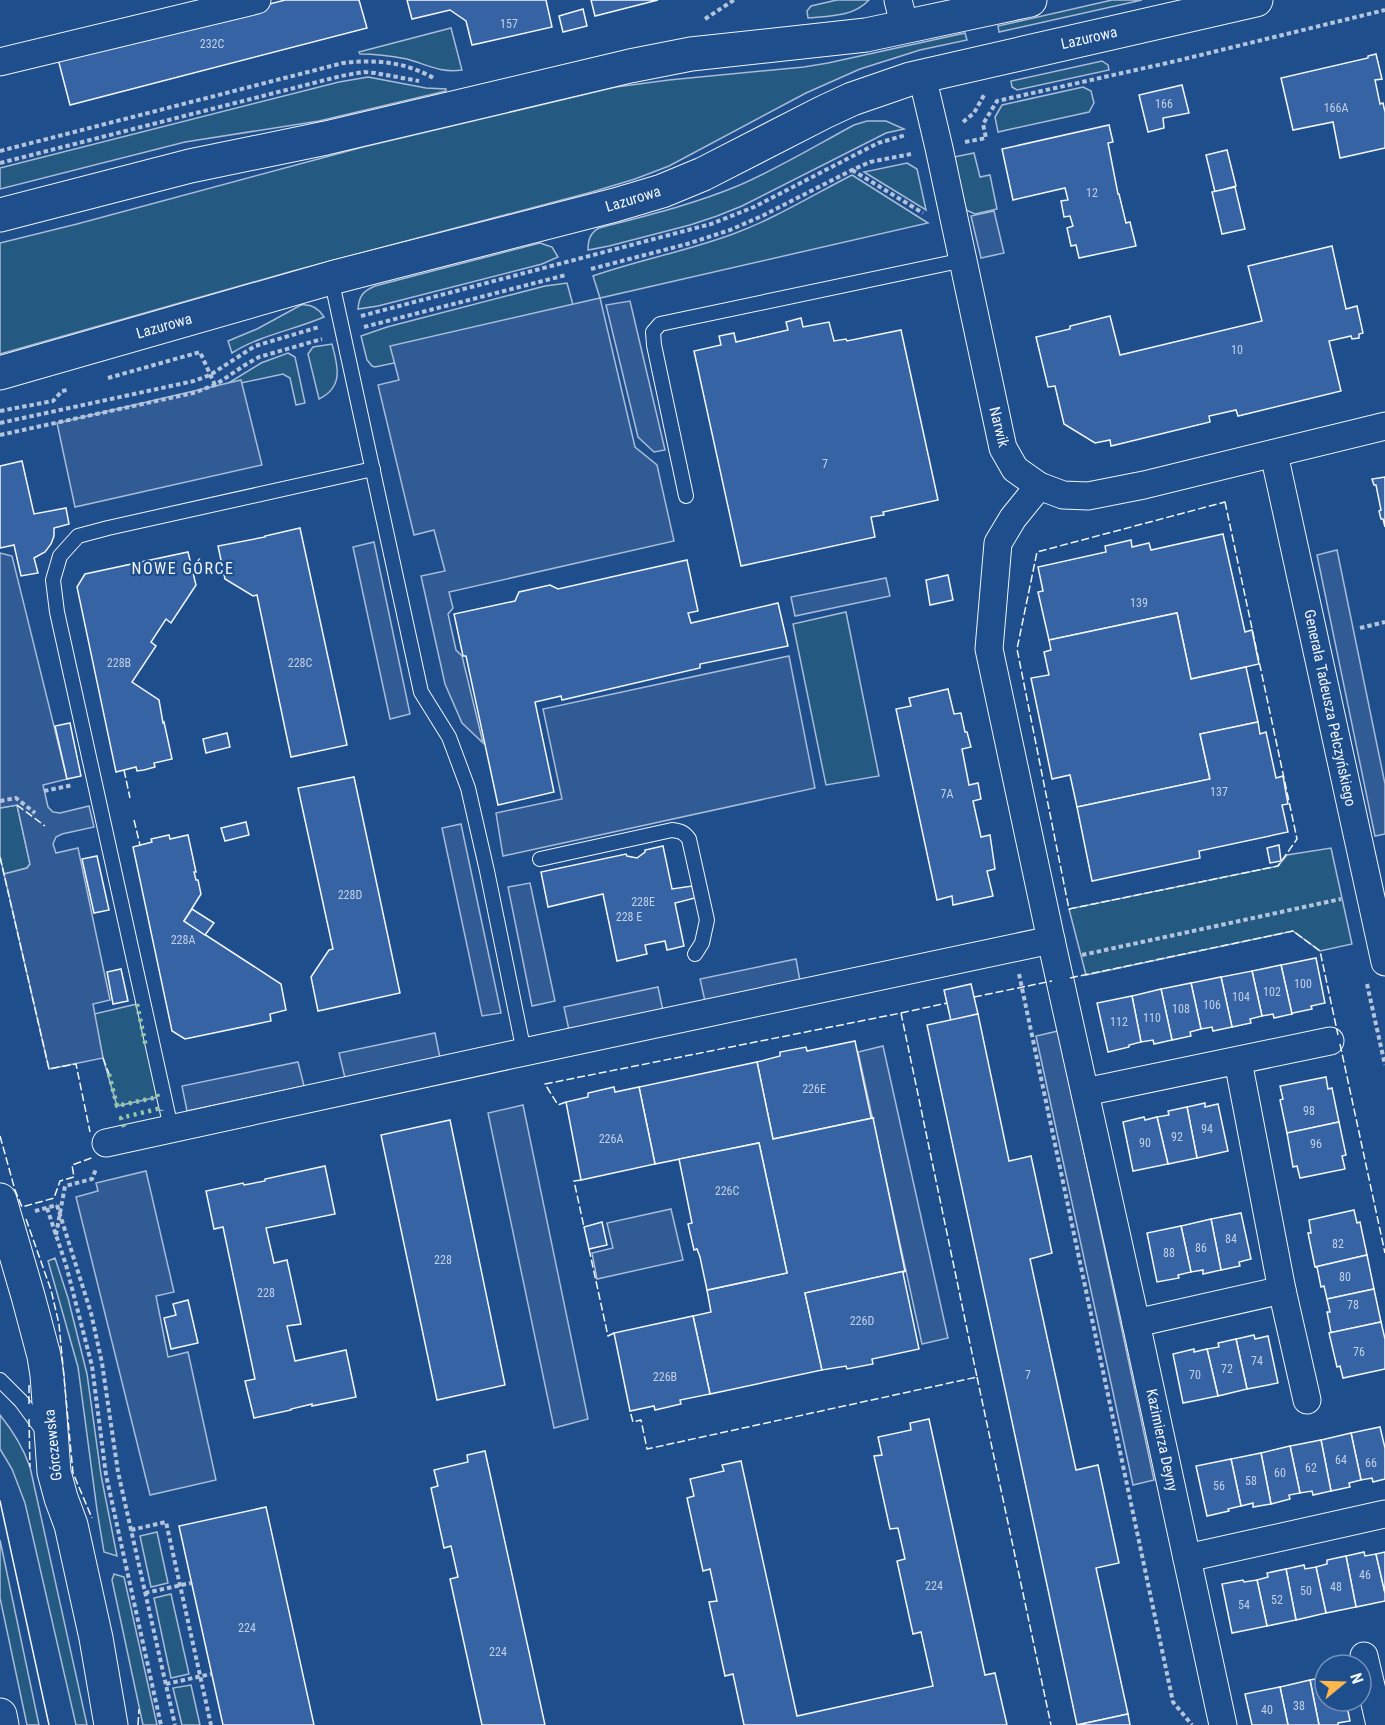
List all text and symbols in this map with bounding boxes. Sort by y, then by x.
house number: 157 [500,17,518,31]
street label: Lazurowa [1059,23,1119,53]
house number: 232C [200,37,224,51]
house number: 166 [1155,97,1173,111]
house number: 166A [1324,101,1348,115]
street label: Lazurowa [603,182,663,216]
house number: 12 [1086,186,1098,200]
street label: Lazurowa [134,309,194,343]
house number: 10 [1231,343,1243,357]
street label: Narwik [985,405,1013,449]
house number: 7 [822,457,828,471]
district label: NOWE GÓRCE [132,558,234,578]
house number: 139 [1130,596,1148,610]
street label: Generała Tadeusza Pełczyńskiego [1300,608,1360,808]
house number: 228B [107,656,131,670]
house number: 228C [288,656,312,670]
house number: 137 [1210,785,1228,799]
house number: 7A [941,787,954,801]
house number: 228D [338,888,362,902]
house number: 228E [631,895,655,909]
house number: 228 E [616,910,642,924]
house number: 228A [171,933,195,947]
house number: 100 [1294,977,1312,991]
house number: 102 [1263,985,1281,999]
house number: 104 [1232,990,1250,1004]
house number: 106 [1203,998,1221,1012]
house number: 108 [1172,1002,1190,1016]
house number: 110 [1143,1011,1161,1025]
house number: 112 [1110,1015,1128,1029]
house number: 226E [802,1082,826,1096]
house number: 98 [1303,1104,1315,1118]
house number: 94 [1201,1122,1213,1136]
house number: 92 [1171,1130,1183,1144]
house number: 226A [599,1132,623,1146]
house number: 90 [1139,1136,1151,1150]
house number: 96 [1310,1137,1322,1151]
house number: 226C [715,1184,739,1198]
house number: 84 [1225,1232,1237,1246]
house number: 82 [1332,1237,1344,1251]
house number: 86 [1195,1241,1207,1255]
house number: 88 [1163,1246,1175,1260]
house number: 228 [434,1253,452,1267]
house number: 80 [1339,1270,1351,1284]
house number: 228 [257,1286,275,1300]
house number: 78 [1347,1298,1359,1312]
house number: 226D [850,1314,874,1328]
house number: 76 [1353,1345,1365,1359]
house number: 74 [1251,1354,1263,1368]
house number: 72 [1221,1362,1233,1376]
house number: 7 [1025,1368,1031,1382]
house number: 70 [1189,1368,1201,1382]
house number: 226B [653,1370,677,1384]
street label: Kazimierza Deyny [1142,1387,1182,1493]
street label: Górczewska [40,1408,66,1482]
house number: 64 [1335,1453,1347,1467]
house number: 66 [1365,1456,1377,1470]
house number: 62 [1305,1461,1317,1475]
house number: 60 [1274,1466,1286,1480]
house number: 58 [1245,1474,1257,1488]
house number: 56 [1213,1479,1225,1493]
house number: 46 [1359,1568,1371,1582]
house number: 224 [925,1579,943,1593]
house number: 48 [1330,1580,1342,1594]
house number: 50 [1300,1584,1312,1598]
house number: 52 [1271,1593,1283,1607]
house number: 54 [1238,1598,1250,1612]
house number: 224 [238,1621,256,1635]
house number: 224 [489,1645,507,1659]
north arrow [1313,1653,1373,1713]
text: N [1346,1671,1367,1686]
house number: 38 [1293,1699,1305,1713]
house number: 40 [1261,1703,1273,1717]

